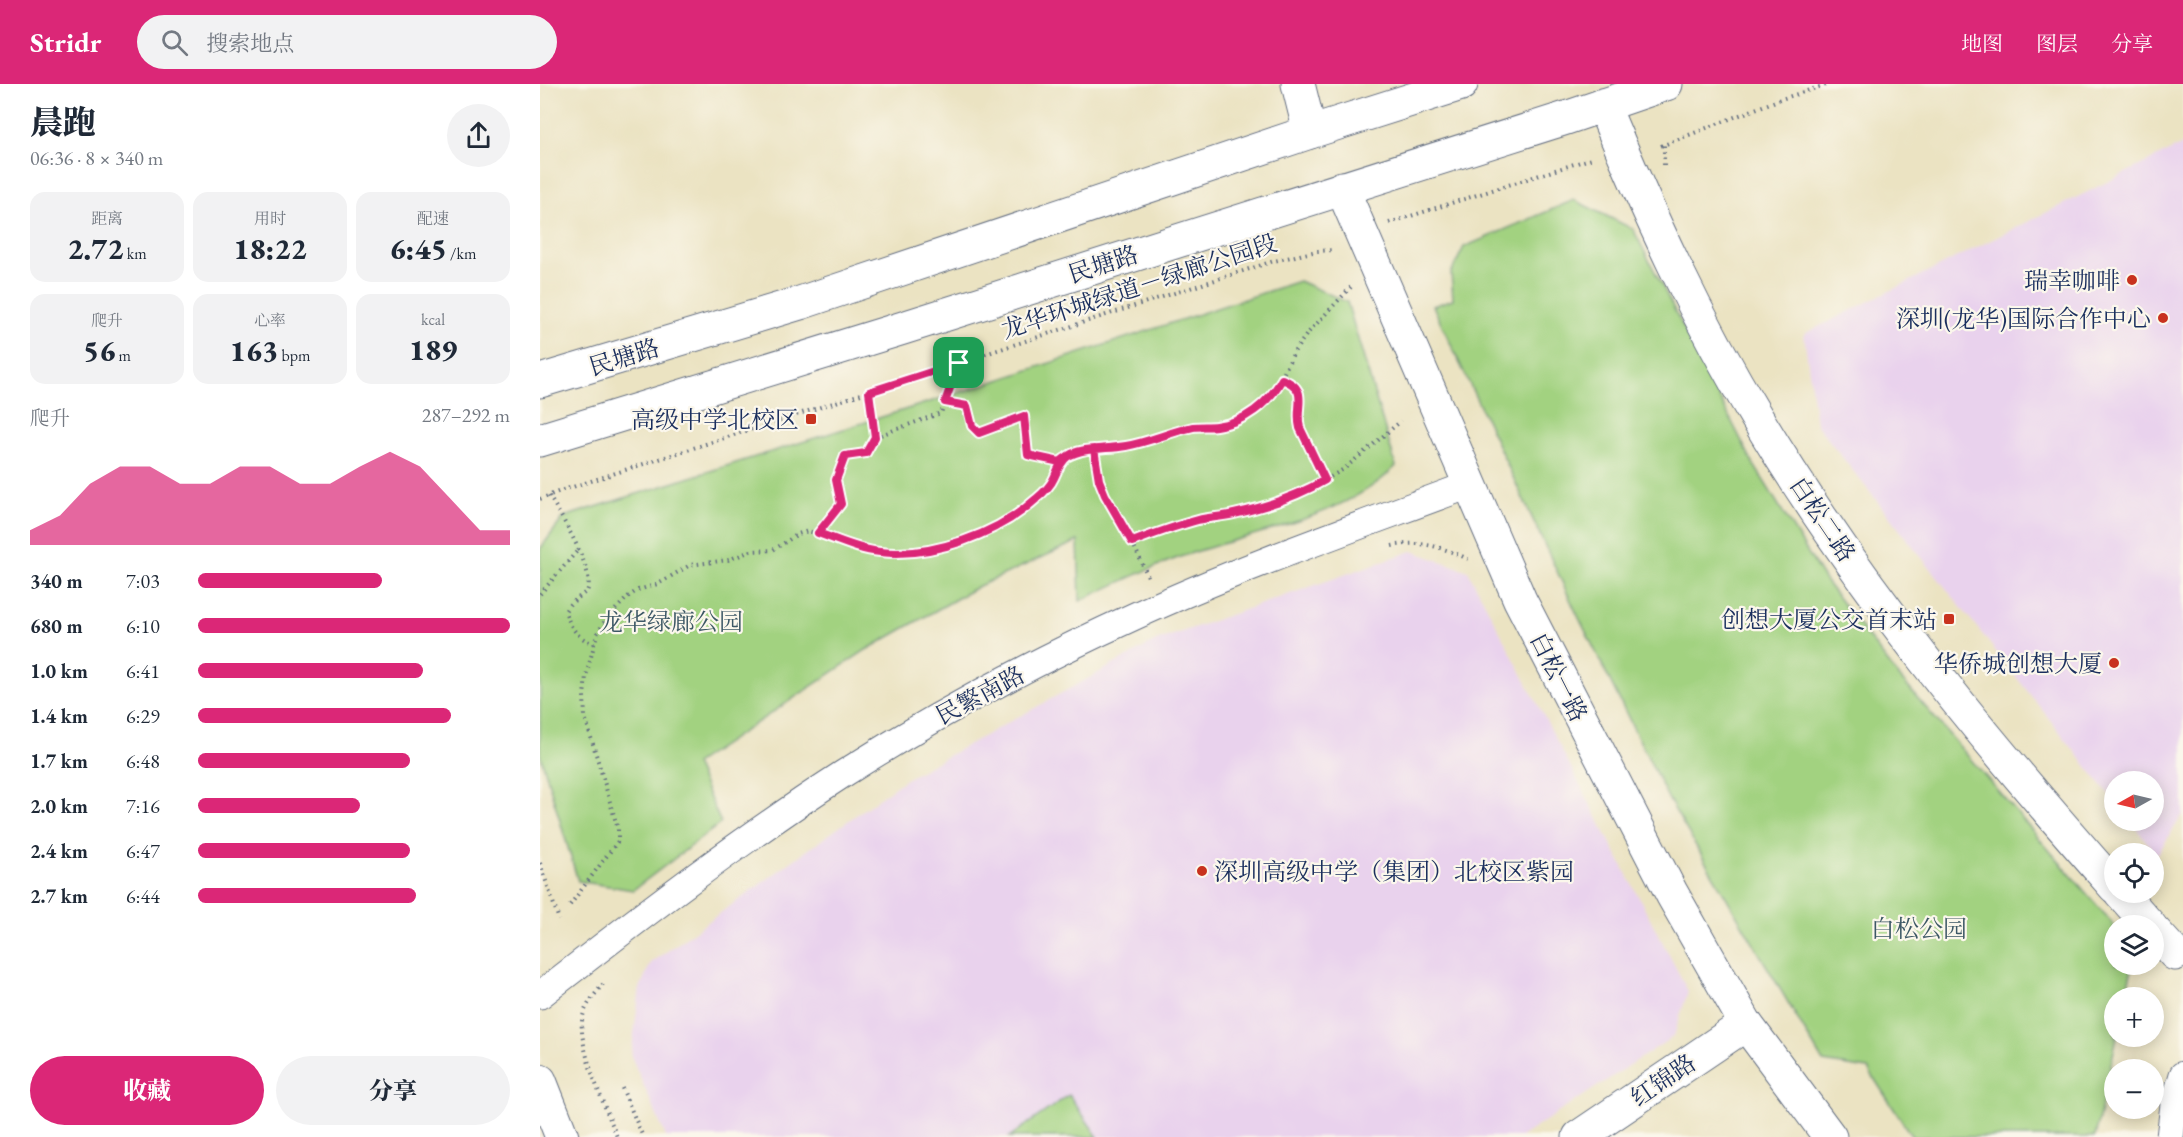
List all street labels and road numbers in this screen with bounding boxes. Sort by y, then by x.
street label: 龙华环城绿道－绿廊公园段 [997,227,1281,345]
street label: 民塘路 [1064,238,1142,290]
street label: 民塘路 [585,332,663,382]
street label: 白松二路 [1783,471,1863,567]
street label: 白松一路 [1523,627,1595,727]
street label: 民繁南路 [930,659,1030,731]
street label: 红锦路 [1624,1047,1702,1113]

